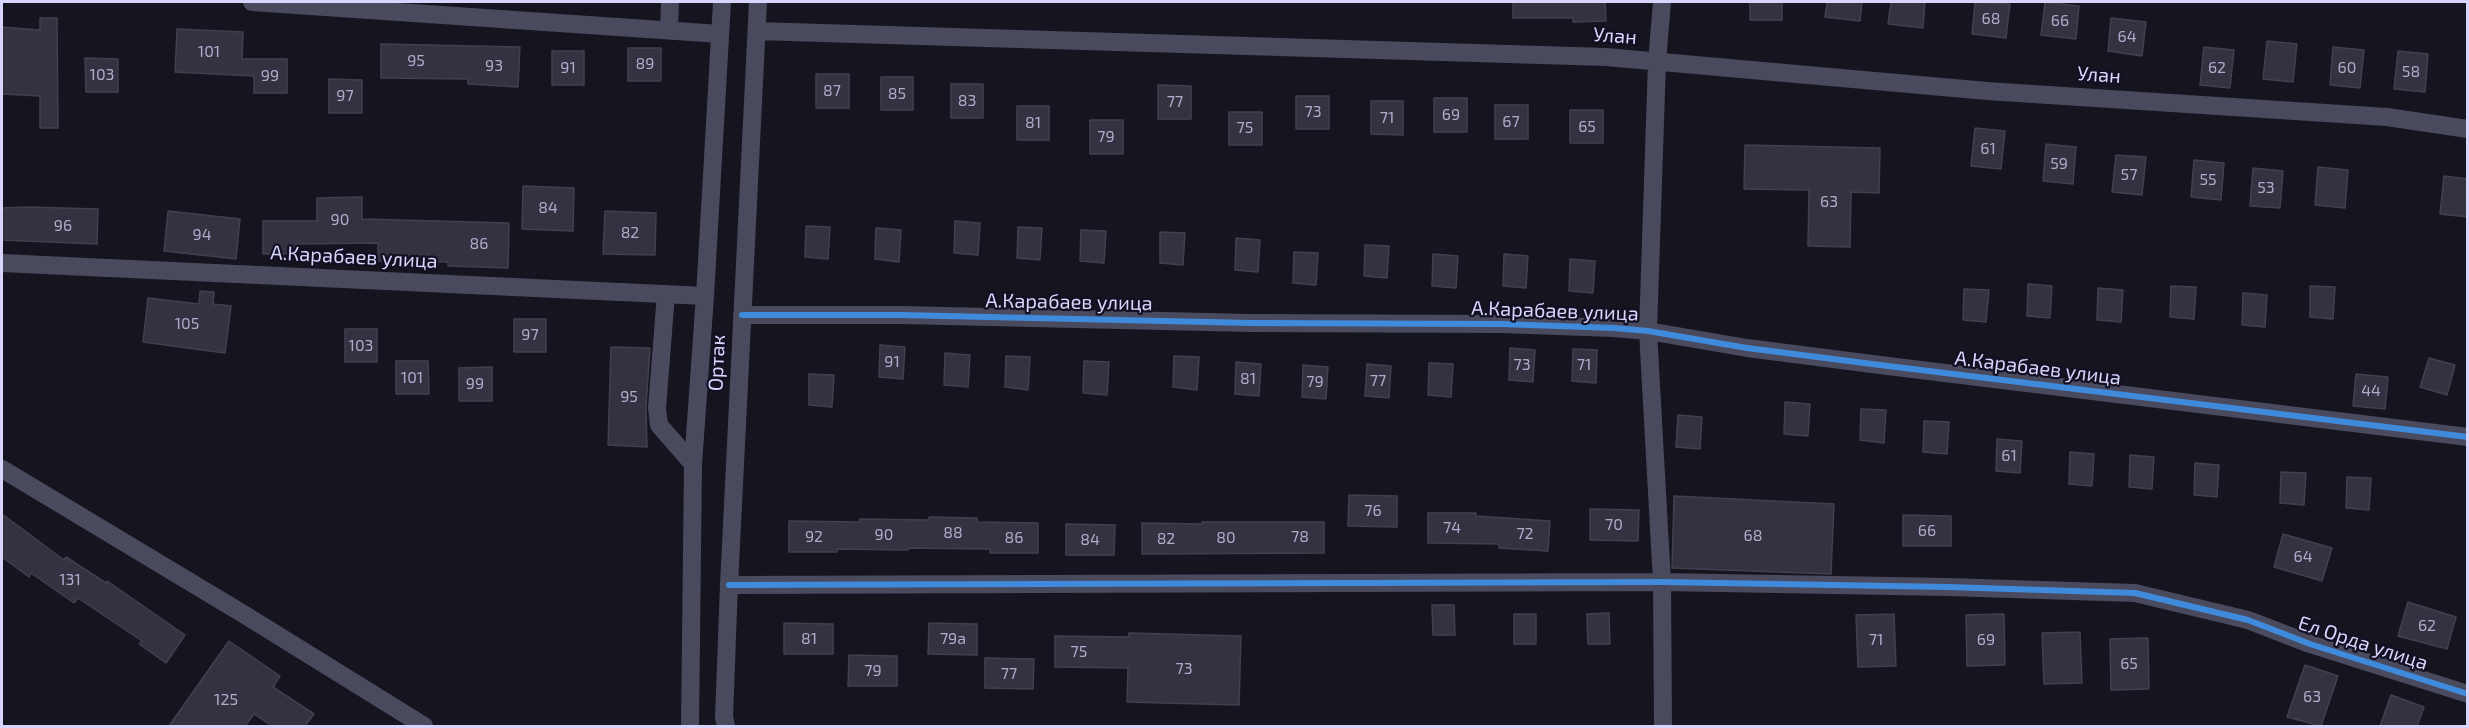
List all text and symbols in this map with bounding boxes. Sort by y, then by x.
house number: 68 [1982,9,2000,29]
house number: 66 [2051,11,2069,31]
street label: Улан [1592,23,1638,49]
house number: 64 [2118,27,2136,47]
house number: 101 [198,42,220,62]
house number: 95 [407,51,425,71]
house number: 89 [636,54,654,74]
house number: 93 [485,56,503,76]
house number: 91 [560,58,576,78]
house number: 62 [2208,58,2226,78]
house number: 60 [2338,58,2356,78]
street label: Улан [2076,62,2122,88]
house number: 58 [2402,62,2420,82]
house number: 103 [90,65,114,85]
house number: 99 [261,66,279,86]
house number: 87 [823,81,841,101]
house number: 85 [888,84,906,104]
house number: 97 [336,86,354,106]
house number: 83 [958,91,976,111]
house number: 77 [1167,92,1183,112]
house number: 73 [1304,102,1322,122]
house number: 69 [1442,105,1460,125]
house number: 71 [1380,108,1394,128]
house number: 67 [1502,112,1520,132]
house number: 81 [1025,113,1041,133]
house number: 65 [1578,117,1596,137]
house number: 75 [1237,118,1253,138]
house number: 79 [1097,127,1115,147]
house number: 61 [1980,139,1996,159]
house number: 59 [2050,154,2068,174]
house number: 57 [2121,165,2137,185]
house number: 55 [2199,170,2217,190]
house number: 53 [2257,178,2275,198]
house number: 63 [1820,192,1838,212]
house number: 84 [538,198,558,218]
house number: 90 [331,210,349,230]
house number: 96 [54,216,72,236]
house number: 82 [621,223,639,243]
house number: 94 [193,225,211,245]
house number: 86 [470,234,488,254]
street label: А.Карабаев улица [270,241,438,273]
street label: А.Карабаев улица [985,289,1153,315]
street label: А.Карабаев улица [1471,296,1639,326]
house number: 105 [175,314,199,334]
house number: 97 [521,325,539,345]
street label: Ортак [704,334,730,392]
house number: 103 [349,336,373,356]
street label: А.Карабаев улица [1953,346,2123,390]
house number: 91 [884,352,900,372]
house number: 73 [1513,355,1531,375]
house number: 71 [1577,355,1591,375]
house number: 101 [401,368,423,388]
house number: 81 [1240,369,1256,389]
house number: 77 [1370,371,1386,391]
house number: 79 [1306,372,1324,392]
house number: 99 [466,374,484,394]
house number: 44 [2361,381,2381,401]
house number: 95 [620,387,638,407]
house number: 61 [2001,446,2017,466]
house number: 76 [1364,501,1382,521]
house number: 70 [1605,515,1623,535]
house number: 74 [1443,518,1461,538]
house number: 66 [1918,521,1936,541]
house number: 88 [943,523,963,543]
house number: 72 [1516,524,1534,544]
house number: 90 [875,525,893,545]
house number: 68 [1744,526,1762,546]
house number: 92 [805,527,823,547]
house number: 78 [1291,527,1309,547]
house number: 86 [1005,528,1023,548]
house number: 80 [1216,528,1236,548]
house number: 82 [1157,529,1175,549]
house number: 84 [1080,530,1100,550]
house number: 64 [2294,547,2312,567]
house number: 131 [59,570,81,590]
street label: Ел Орда улица [2295,611,2431,675]
house number: 62 [2418,616,2436,636]
house number: 81 [801,629,817,649]
house number: 79а [940,629,966,649]
house number: 71 [1869,630,1883,650]
house number: 69 [1977,630,1995,650]
house number: 75 [1071,642,1087,662]
house number: 65 [2120,654,2138,674]
house number: 73 [1175,659,1193,679]
house number: 79 [864,661,882,681]
house number: 77 [1001,664,1017,684]
house number: 63 [2303,687,2321,707]
house number: 125 [214,690,238,710]

